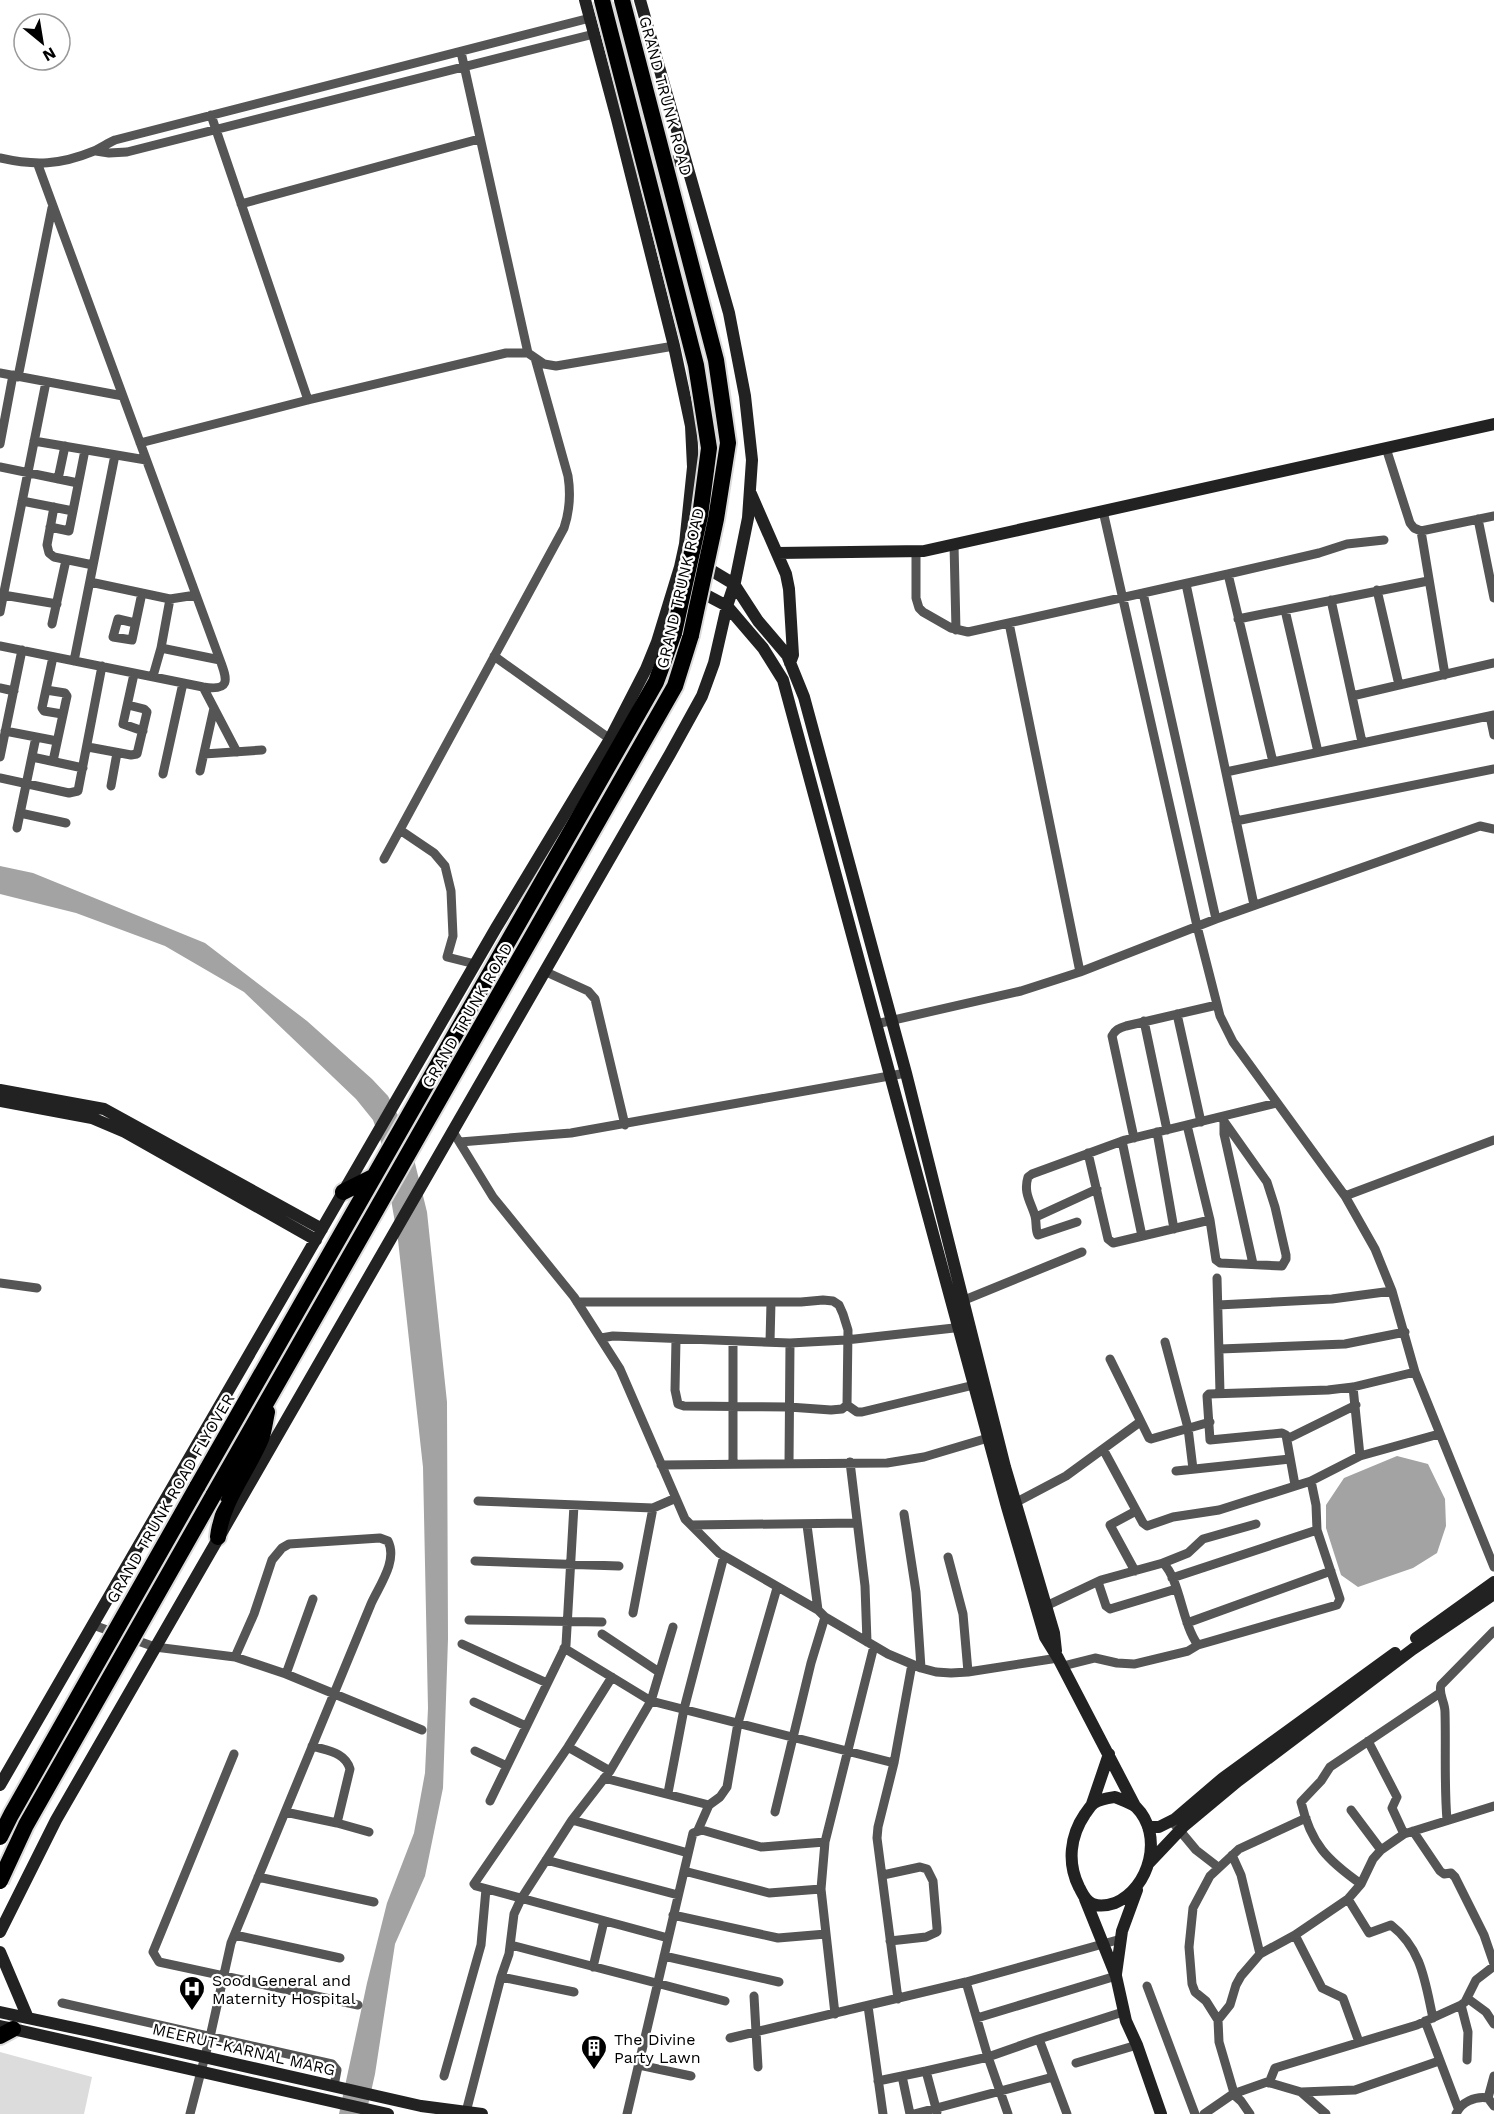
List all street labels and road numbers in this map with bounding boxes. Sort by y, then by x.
street label: GRAND TRUNK ROAD [635,14,696,178]
street label: GRAND TRUNK ROAD [653,506,708,670]
street label: GRAND TRUNK ROAD [418,939,517,1091]
street label: GRAND TRUNK ROAD FLYOVER [102,1390,238,1607]
street label: MEERUT-KARNAL MARG [150,2019,337,2080]

